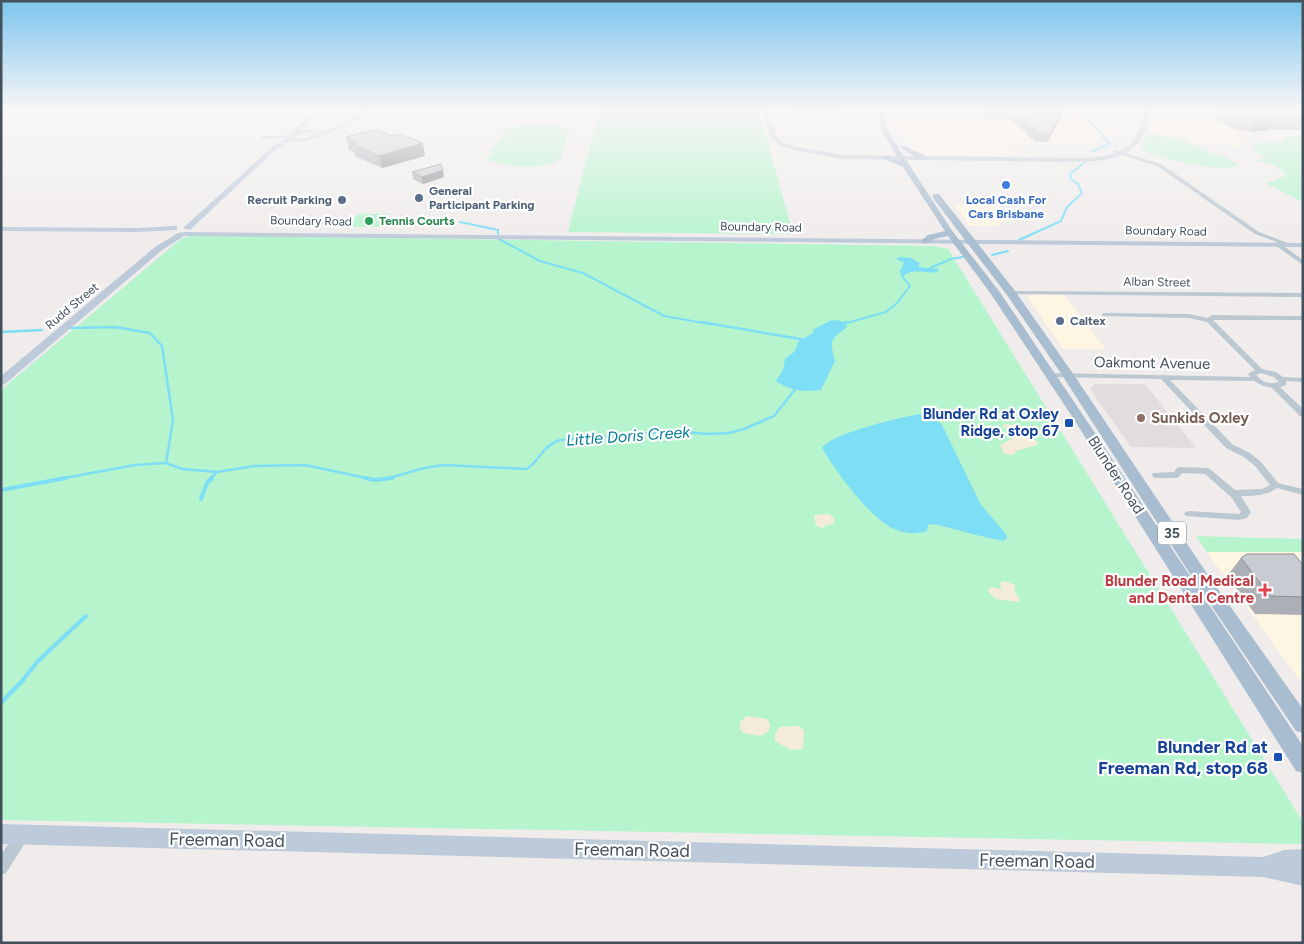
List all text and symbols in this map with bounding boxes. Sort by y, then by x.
marker: Local Cash For Cars Brisbane [1000,179,1012,191]
place label: General Participant Parking [429,184,535,212]
marker: General Participant Parking [413,192,425,204]
place label: Recruit Parking [247,193,332,207]
place label: Local Cash For Cars Brisbane [966,193,1047,221]
marker: Recruit Parking [336,194,348,206]
street label: Boundary Road [270,213,352,229]
place label: Tennis Courts [379,214,455,228]
marker: Tennis Courts [363,215,375,227]
street label: Boundary Road [720,219,802,235]
street label: Boundary Road [1125,223,1207,239]
street label: Alban Street [1123,274,1191,290]
street label: Rudd Street [43,280,102,332]
place label: Caltex [1070,314,1106,328]
marker: Caltex [1054,315,1066,327]
street label: Oakmont Avenue [1094,353,1210,373]
place label: Blunder Rd at Oxley Ridge, stop 67 [923,405,1059,440]
place label: Sunkids Oxley [1151,409,1249,427]
marker: Sunkids Oxley [1135,412,1147,424]
marker: Blunder Rd at Oxley Ridge, stop 67 [1063,417,1075,429]
water label: Little Doris Creek [566,422,692,450]
street label: Blunder Road [1084,433,1148,517]
road number: 35 [1158,522,1186,544]
place label: Blunder Road Medical and Dental Centre [1105,572,1255,607]
marker: Blunder Road Medical and Dental Centre [1258,583,1272,597]
place label: Blunder Rd at Freeman Rd, stop 68 [1098,736,1268,779]
marker: Blunder Rd at Freeman Rd, stop 68 [1272,751,1284,763]
street label: Freeman Road [169,828,285,852]
street label: Freeman Road [574,838,690,862]
street label: Freeman Road [979,849,1095,873]

